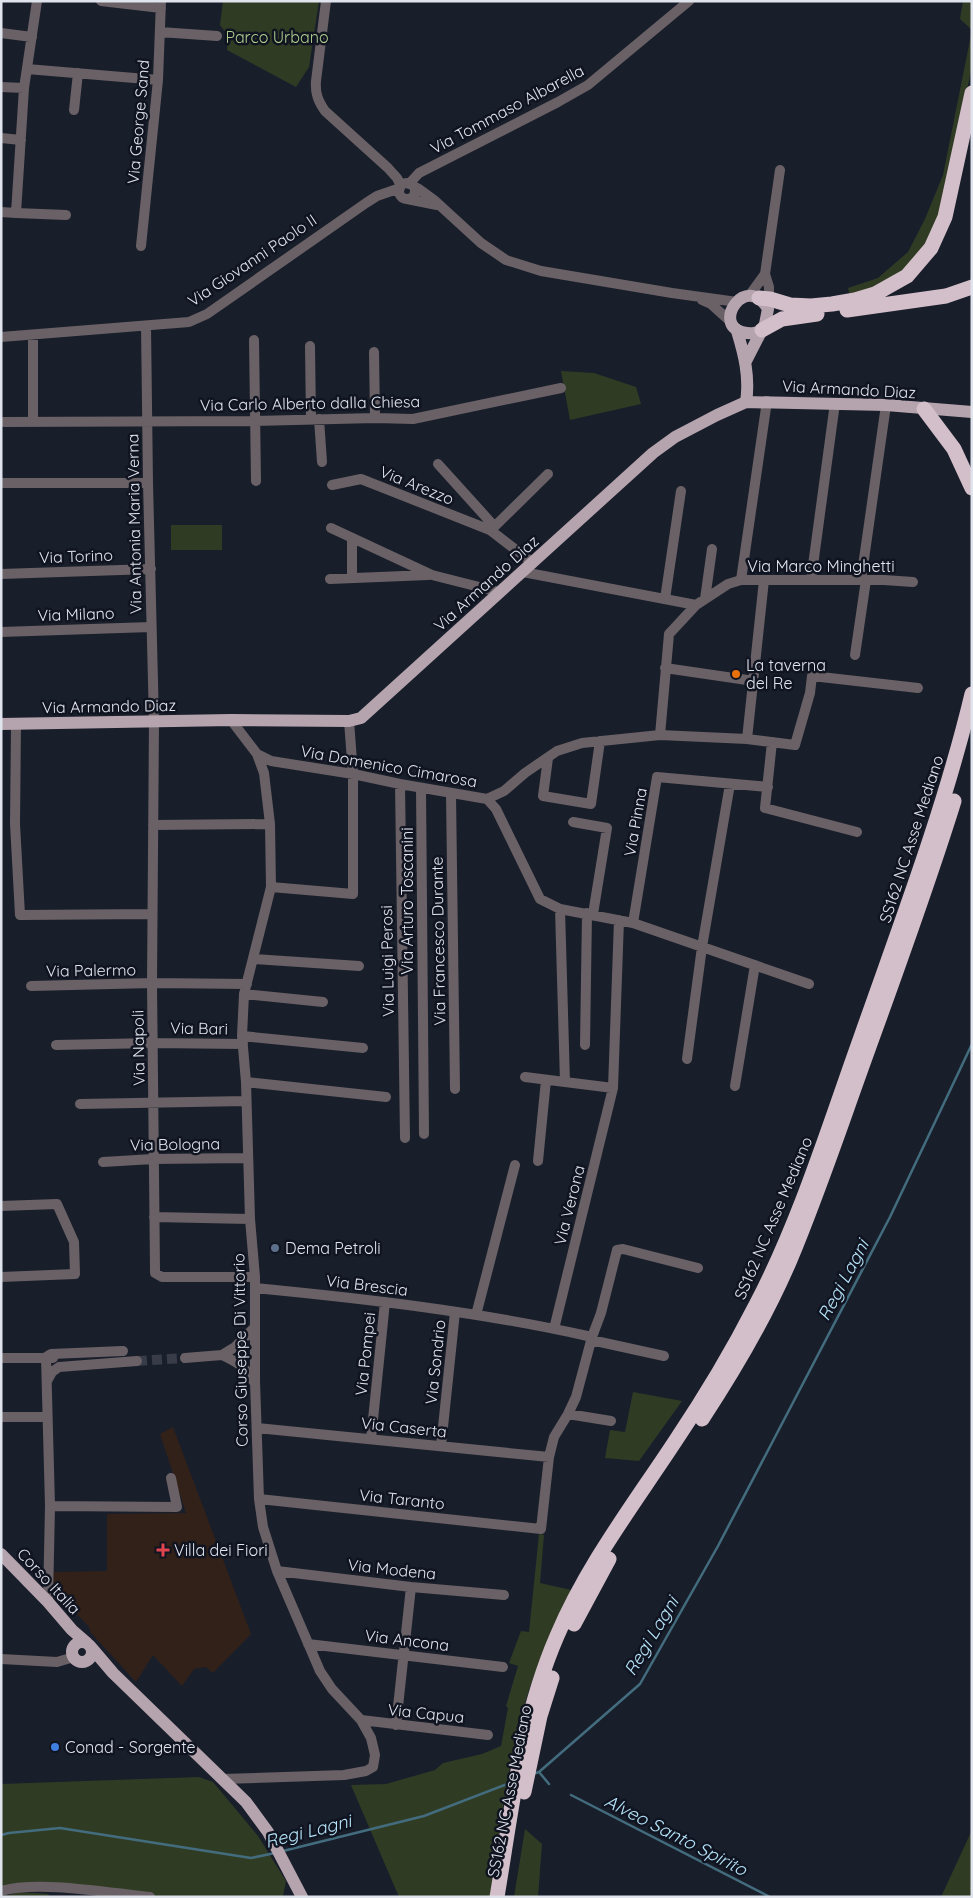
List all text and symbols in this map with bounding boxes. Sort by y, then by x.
park label: Parco Urbano [225,27,329,47]
street label: Via George Sand [123,59,153,185]
street label: Via Tommaso Albarella [427,60,587,158]
street label: Via Giovanni Paolo II [184,209,320,311]
street label: Via Armando Diaz [781,376,917,402]
street label: Via Carlo Alberto dalla Chiesa [200,391,420,415]
street label: Via Antonia Maria Verna [122,434,146,614]
street label: Via Arezzo [377,461,457,509]
street label: Via Armando Diaz [429,531,543,635]
street label: Via Torino [39,545,113,567]
street label: Via Marco Minghetti [747,556,895,576]
street label: Via Milano [37,603,115,625]
place label: La taverna del Re [746,655,826,693]
marker: La taverna del Re [730,668,742,680]
street label: Via Armando Diaz [42,695,176,717]
street label: Via Domenico Cimarosa [299,741,479,791]
street label: SS162 NC Asse Mediano [874,753,948,925]
street label: Via Pinna [619,786,651,858]
street label: Via Arturo Toscanini [397,827,417,975]
street label: Via Francesco Durante [427,856,449,1026]
street label: Via Luigi Perosi [376,905,398,1017]
street label: Via Palermo [46,959,136,981]
street label: Via Napoli [127,1010,149,1086]
street label: Via Bari [170,1017,228,1039]
street label: Via Bologna [130,1133,220,1155]
street label: SS162 NC Asse Mediano [730,1134,816,1302]
street label: Via Verona [549,1163,589,1247]
water label: Regi Lagni [812,1234,875,1324]
place label: Dema Petroli [285,1238,381,1258]
marker: Dema Petroli [269,1242,281,1254]
street label: Corso Giuseppe Di Vittorio [228,1253,252,1447]
street label: Via Brescia [325,1270,409,1300]
street label: Via Pompei [351,1311,379,1397]
street label: Via Sondrio [421,1319,449,1405]
street label: Via Caserta [360,1413,448,1441]
street label: Via Taranto [358,1485,446,1513]
place label: Villa dei Fiori [174,1540,268,1560]
marker: Villa dei Fiori [156,1543,170,1557]
street label: Corso Italia [13,1544,85,1618]
street label: Via Modena [347,1554,437,1584]
water label: Regi Lagni [618,1591,685,1680]
street label: Via Ancona [364,1625,450,1655]
street label: Via Capua [387,1699,465,1727]
street label: SS162 NC Asse Mediano [482,1703,536,1879]
place label: Conad - Sorgente [65,1737,196,1757]
marker: Conad - Sorgente [49,1741,61,1753]
water label: Alveo Santo Spirito [601,1789,752,1881]
water label: Regi Lagni [263,1809,356,1853]

